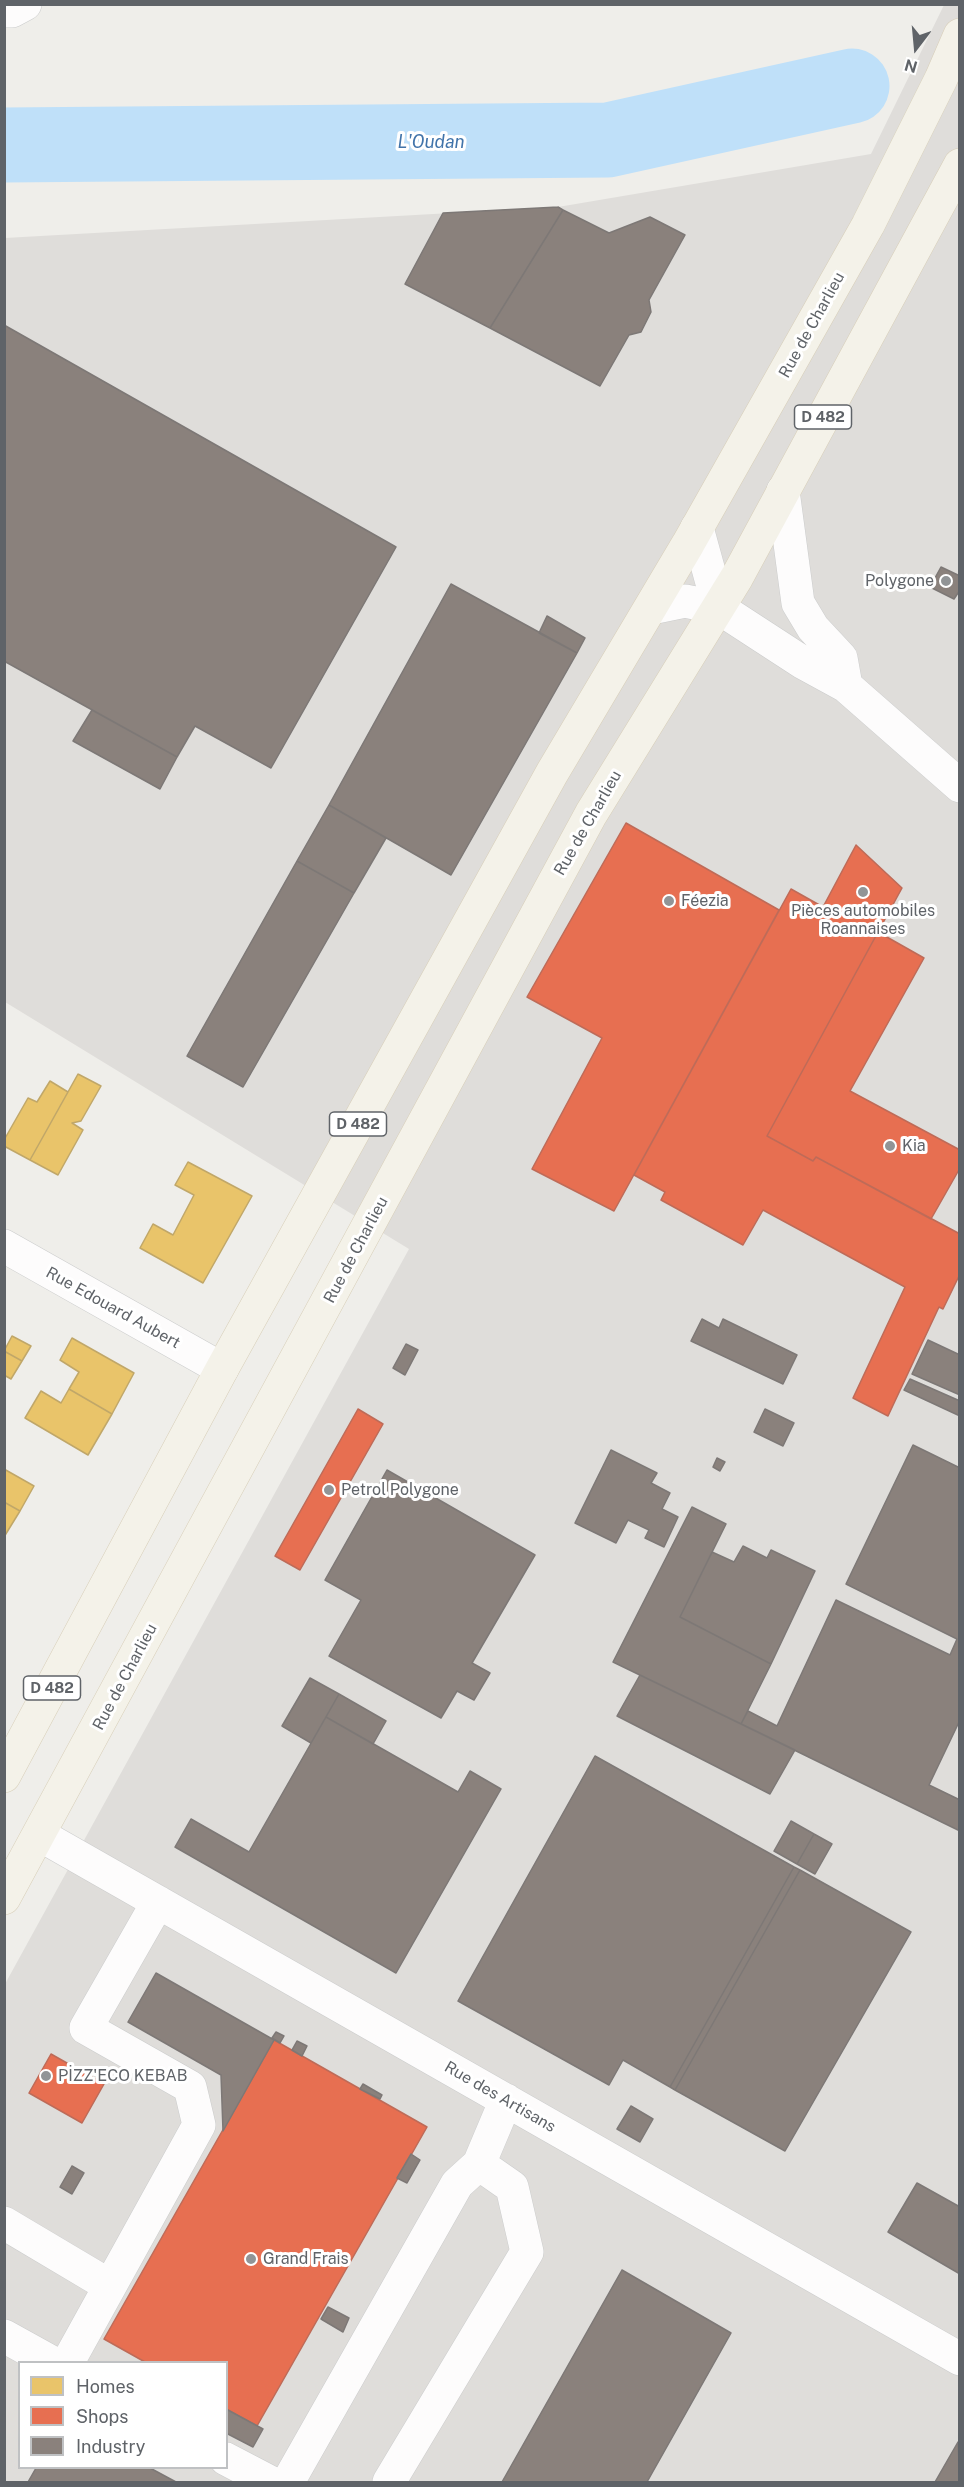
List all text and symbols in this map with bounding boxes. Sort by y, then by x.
north arrow [886,18,946,78]
text: N [902,55,920,77]
water label: L'Oudan [397,131,465,153]
street label: Rue de Charlieu [775,269,849,381]
road number: D 482 [794,405,852,429]
place label: Polygone [865,571,934,591]
marker: Polygone [939,574,953,588]
street label: Rue de Charlieu [550,767,626,879]
marker: Pièces automobiles Roannaises [856,885,870,899]
place label: Féezia [681,891,729,911]
marker: Féezia [662,894,676,908]
place label: Pièces automobiles Roannaises [791,901,935,939]
road number: D 482 [330,1112,386,1136]
place label: Kia [902,1136,926,1156]
marker: Kia [883,1139,897,1153]
street label: Rue de Charlieu [320,1193,392,1307]
street label: Rue Edouard Aubert [43,1263,183,1353]
place label: Petrol Polygone [341,1480,459,1500]
marker: Petrol Polygone [322,1483,336,1497]
street label: Rue de Charlieu [89,1620,161,1734]
road number: D 482 [23,1676,80,1700]
street label: Rue des Artisans [441,2057,559,2137]
place label: PİZZ'ECO KEBAB [58,2066,188,2086]
marker: PİZZ'ECO KEBAB [39,2069,53,2083]
place label: Grand Frais [263,2249,349,2269]
marker: Grand Frais [244,2252,258,2266]
legend [18,2361,228,2469]
text: Homes [76,2376,135,2397]
text: Shops [76,2406,128,2427]
text: Industry [76,2436,145,2457]

